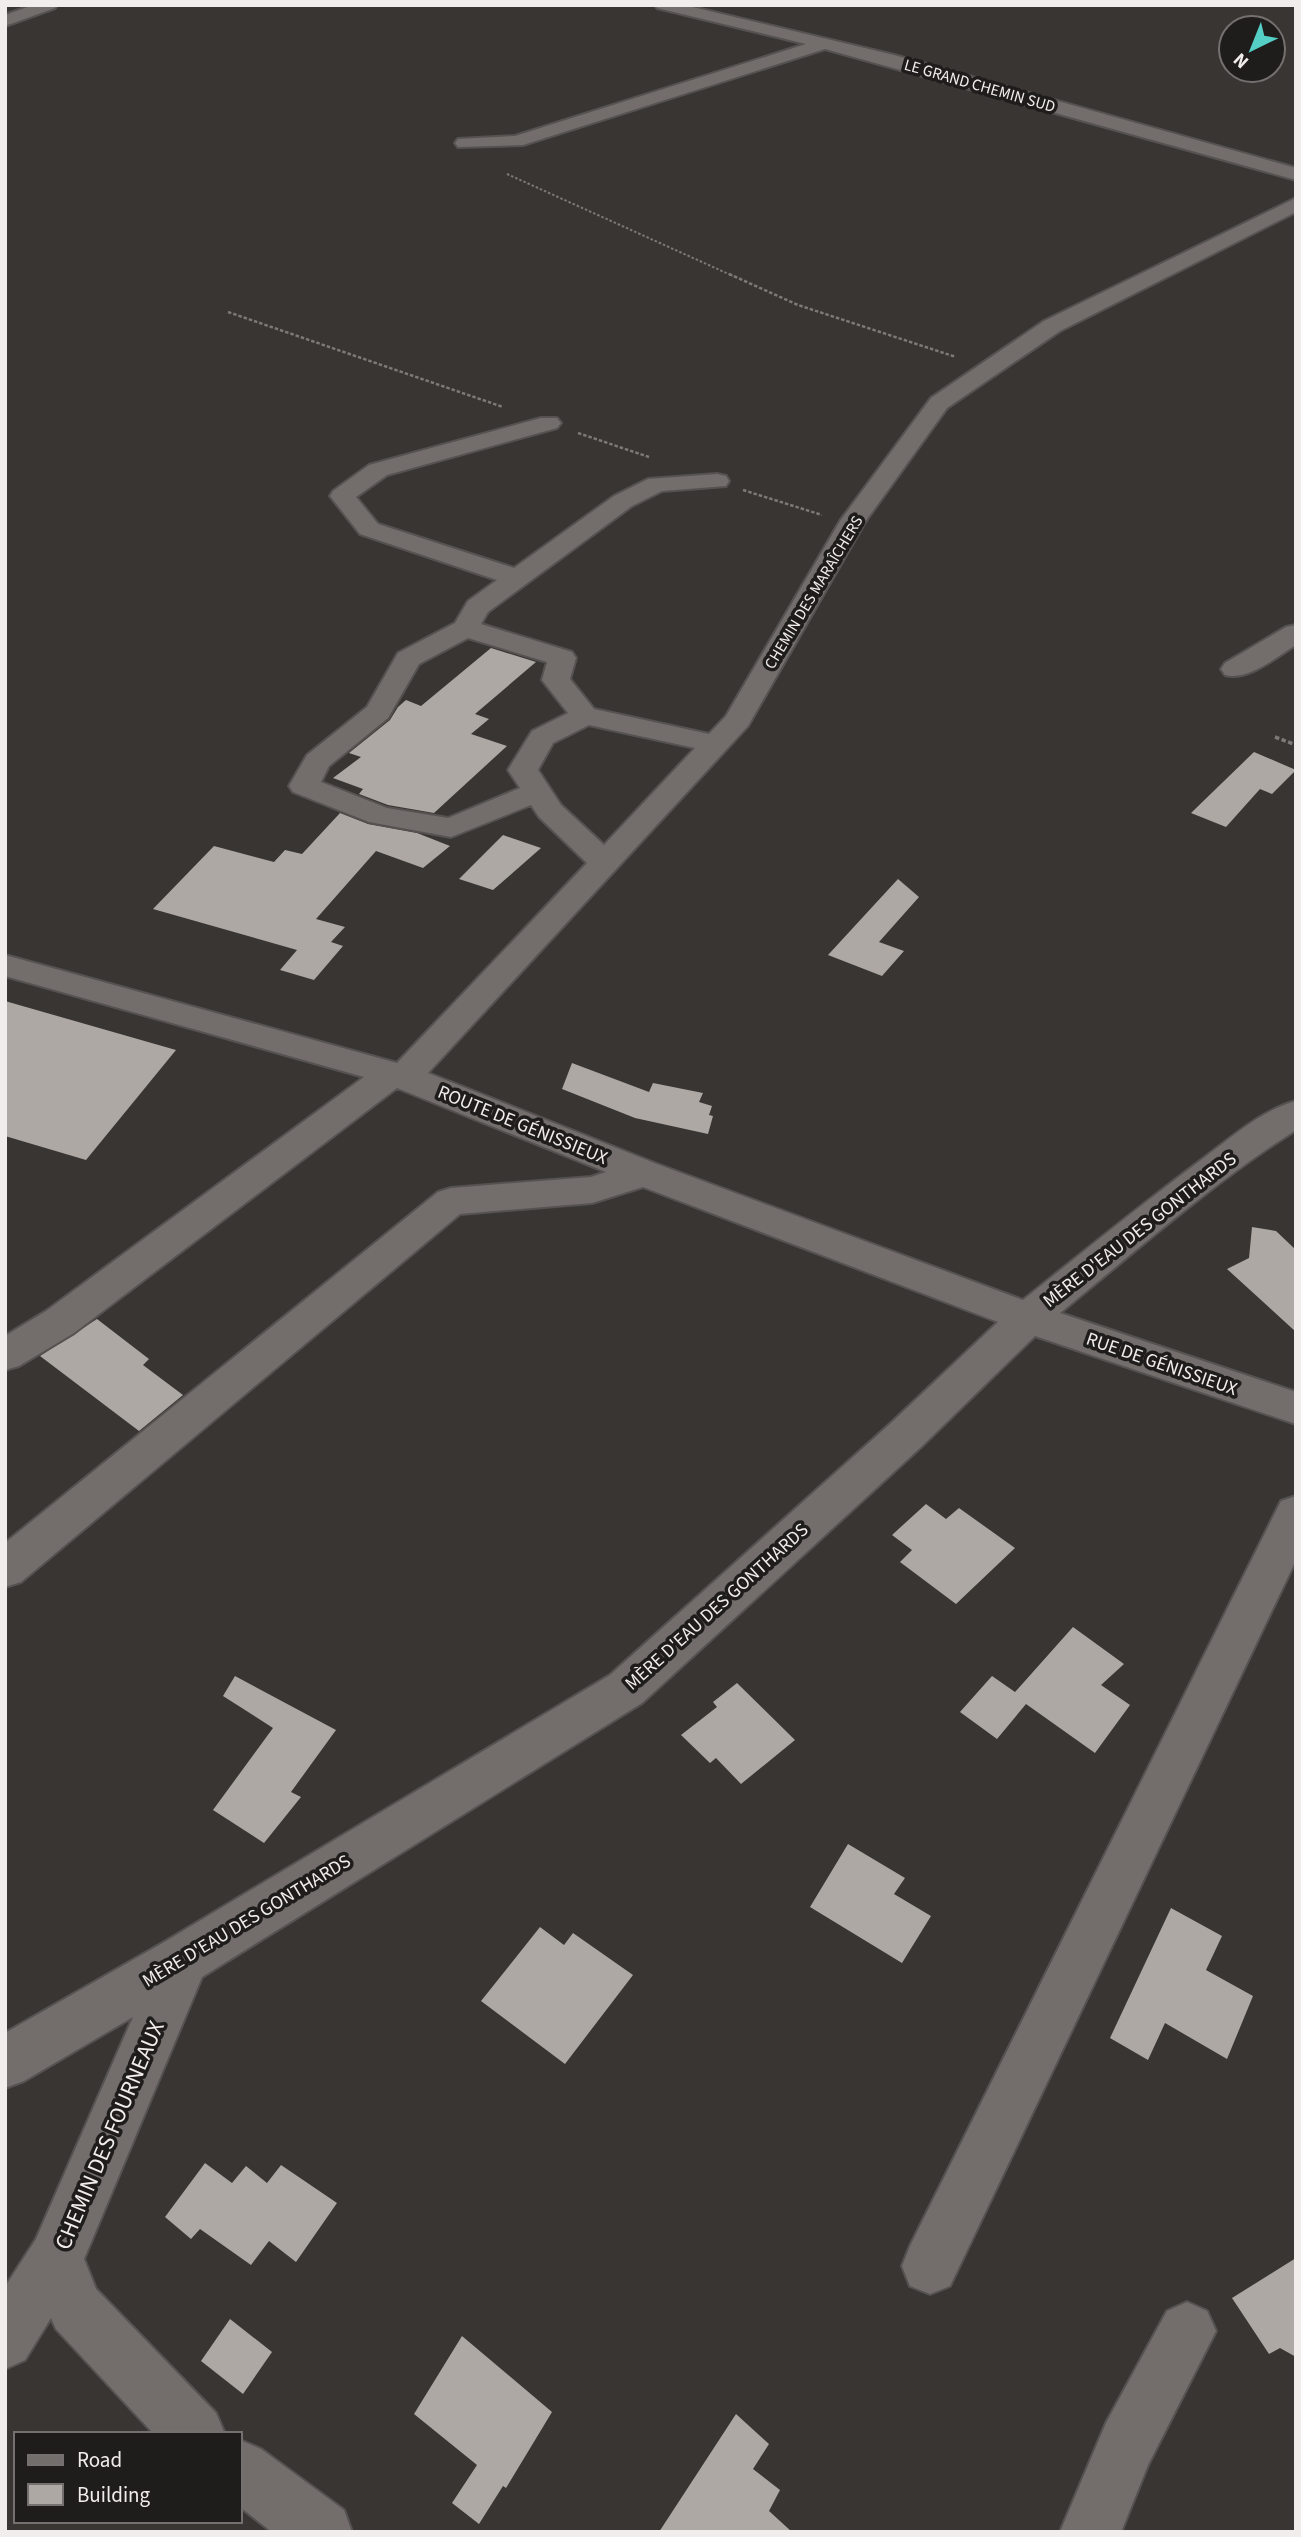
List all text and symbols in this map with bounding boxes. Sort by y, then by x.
north arrow [1217,14,1287,84]
text: N [1228,46,1255,75]
street label: LE GRAND CHEMIN SUD [901,54,1058,118]
street label: CHEMIN DES MARAÎCHERS [759,512,868,673]
street label: ROUTE DE GÉNISSIEUX [433,1079,612,1172]
street label: MÈRE D'EAU DES GONTHARDS [1038,1146,1242,1314]
street label: RUE DE GÉNISSIEUX [1082,1326,1241,1403]
street label: MÈRE D'EAU DES GONTHARDS [619,1517,815,1697]
street label: MÈRE D'EAU DES GONTHARDS [137,1848,356,1994]
street label: CHEMIN DES FOURNEAUX [46,2016,173,2255]
legend [14,2432,242,2523]
text: Road [77,2445,122,2475]
text: Building [77,2480,151,2510]

